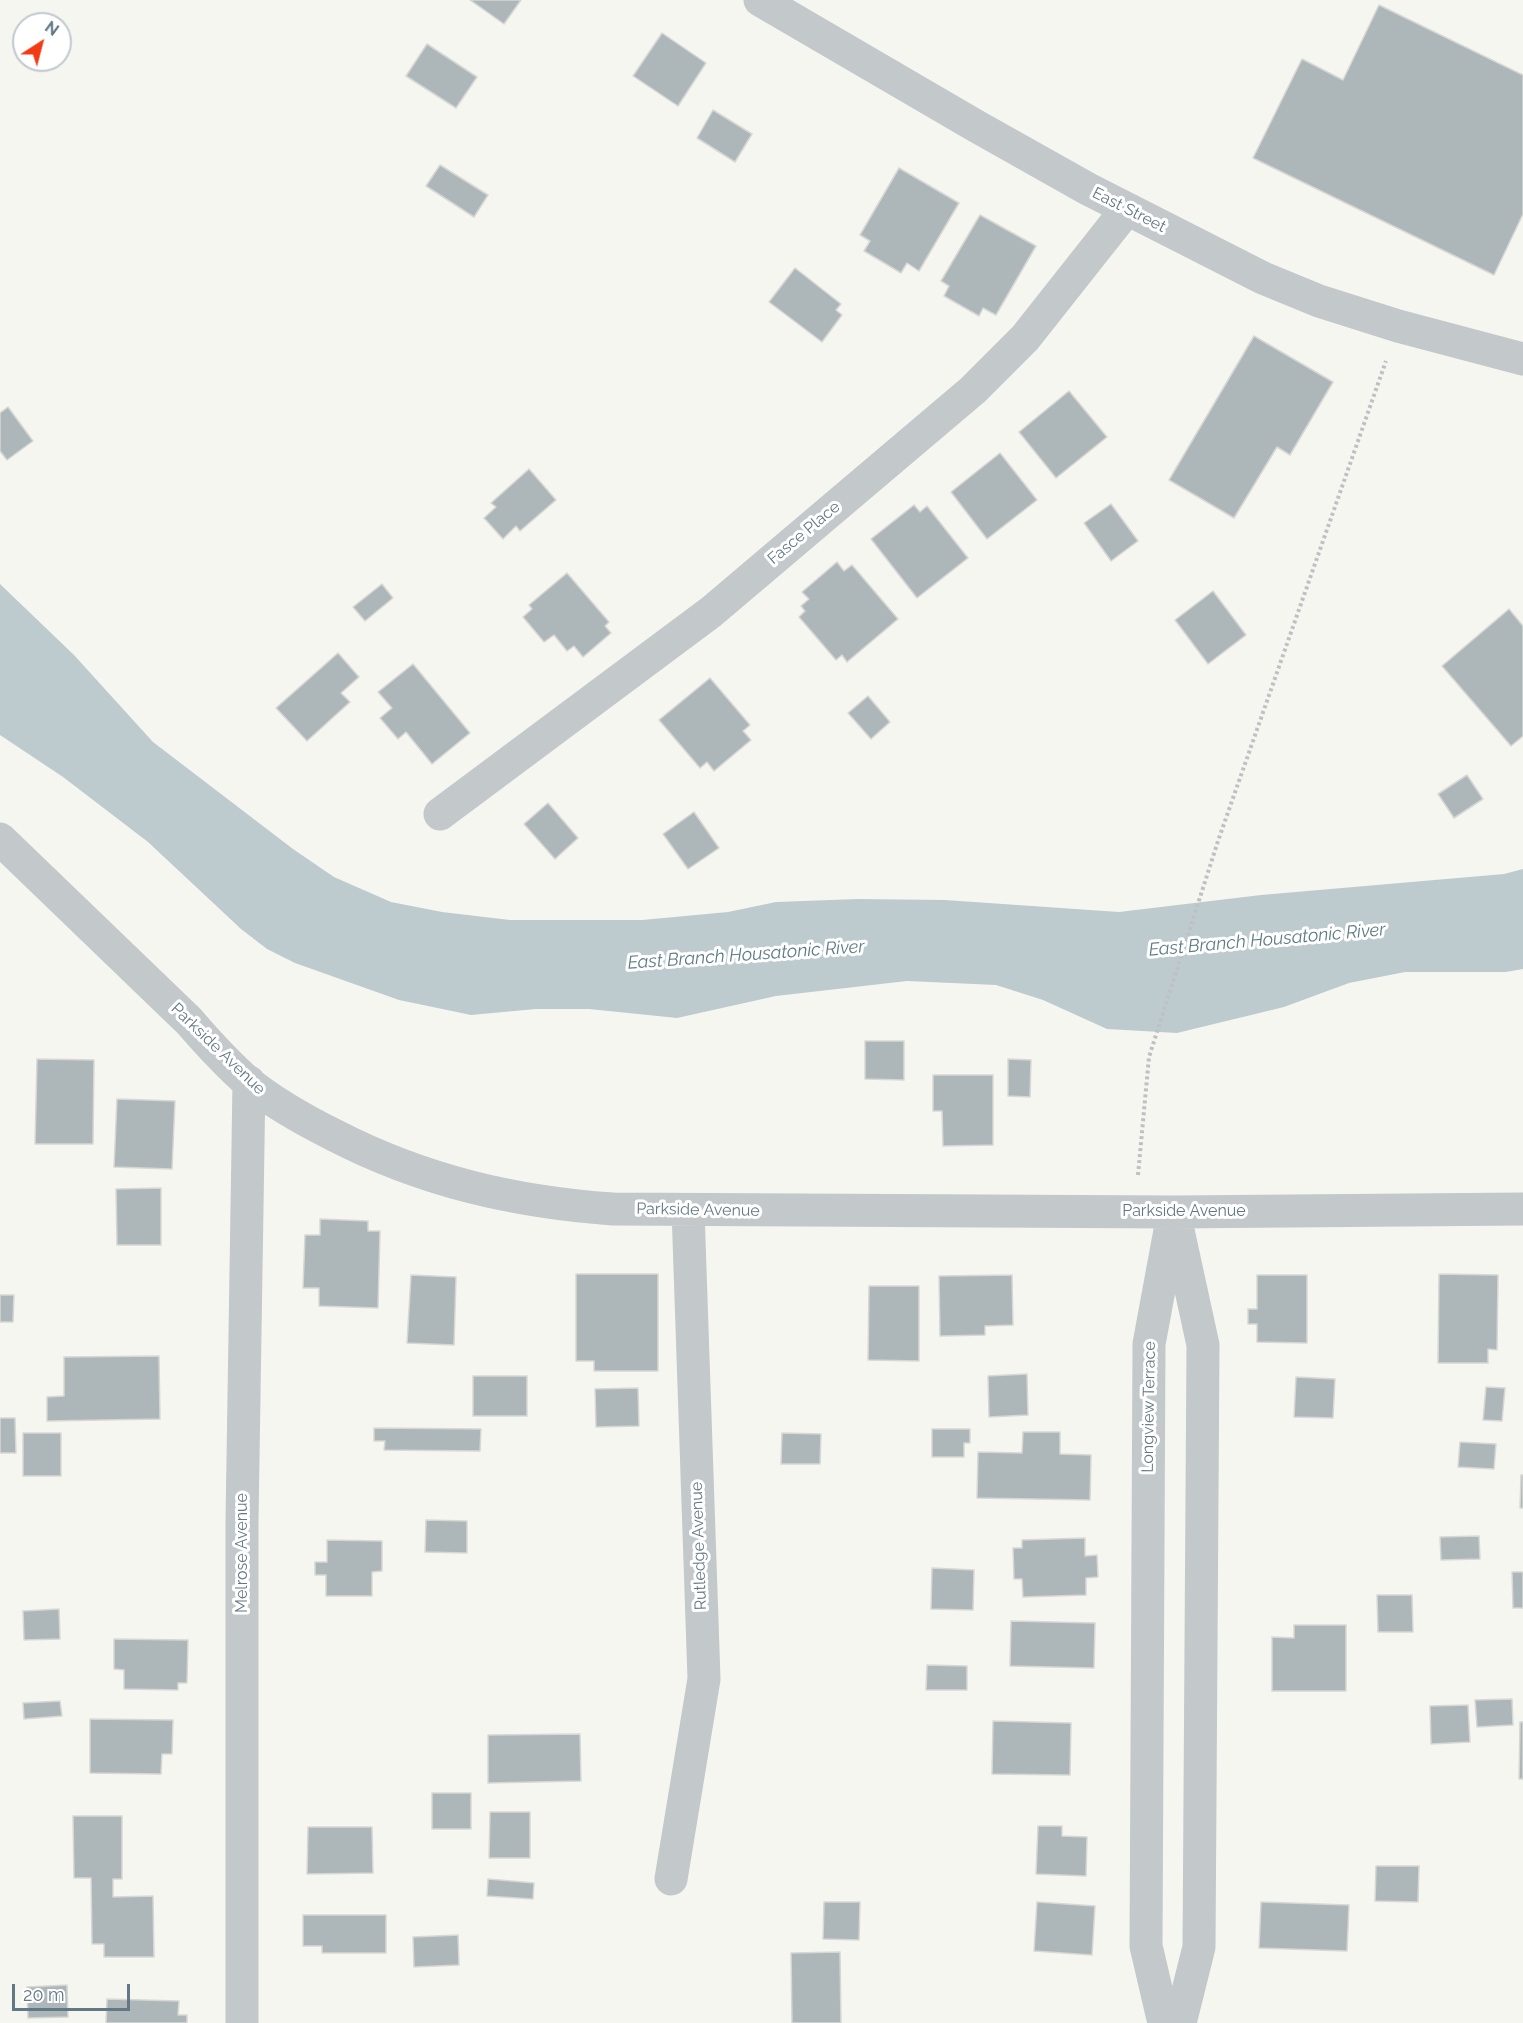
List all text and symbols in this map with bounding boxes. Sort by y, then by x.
north arrow [12,12,72,72]
text: N [41,17,62,40]
street label: East Street [1089,183,1169,237]
street label: Fasce Place [764,497,844,569]
water label: East Branch Housatonic River [1148,919,1386,961]
water label: East Branch Housatonic River [627,936,865,974]
street label: Parkside Avenue [167,999,269,1099]
street label: Parkside Avenue [636,1199,760,1221]
street label: Parkside Avenue [1122,1201,1246,1221]
street label: Longview Terrace [1138,1341,1160,1473]
street label: Rutledge Avenue [687,1482,711,1610]
street label: Melrose Avenue [232,1493,252,1613]
scale bar [15,1972,134,2010]
text: 20 m [23,1984,65,2005]

